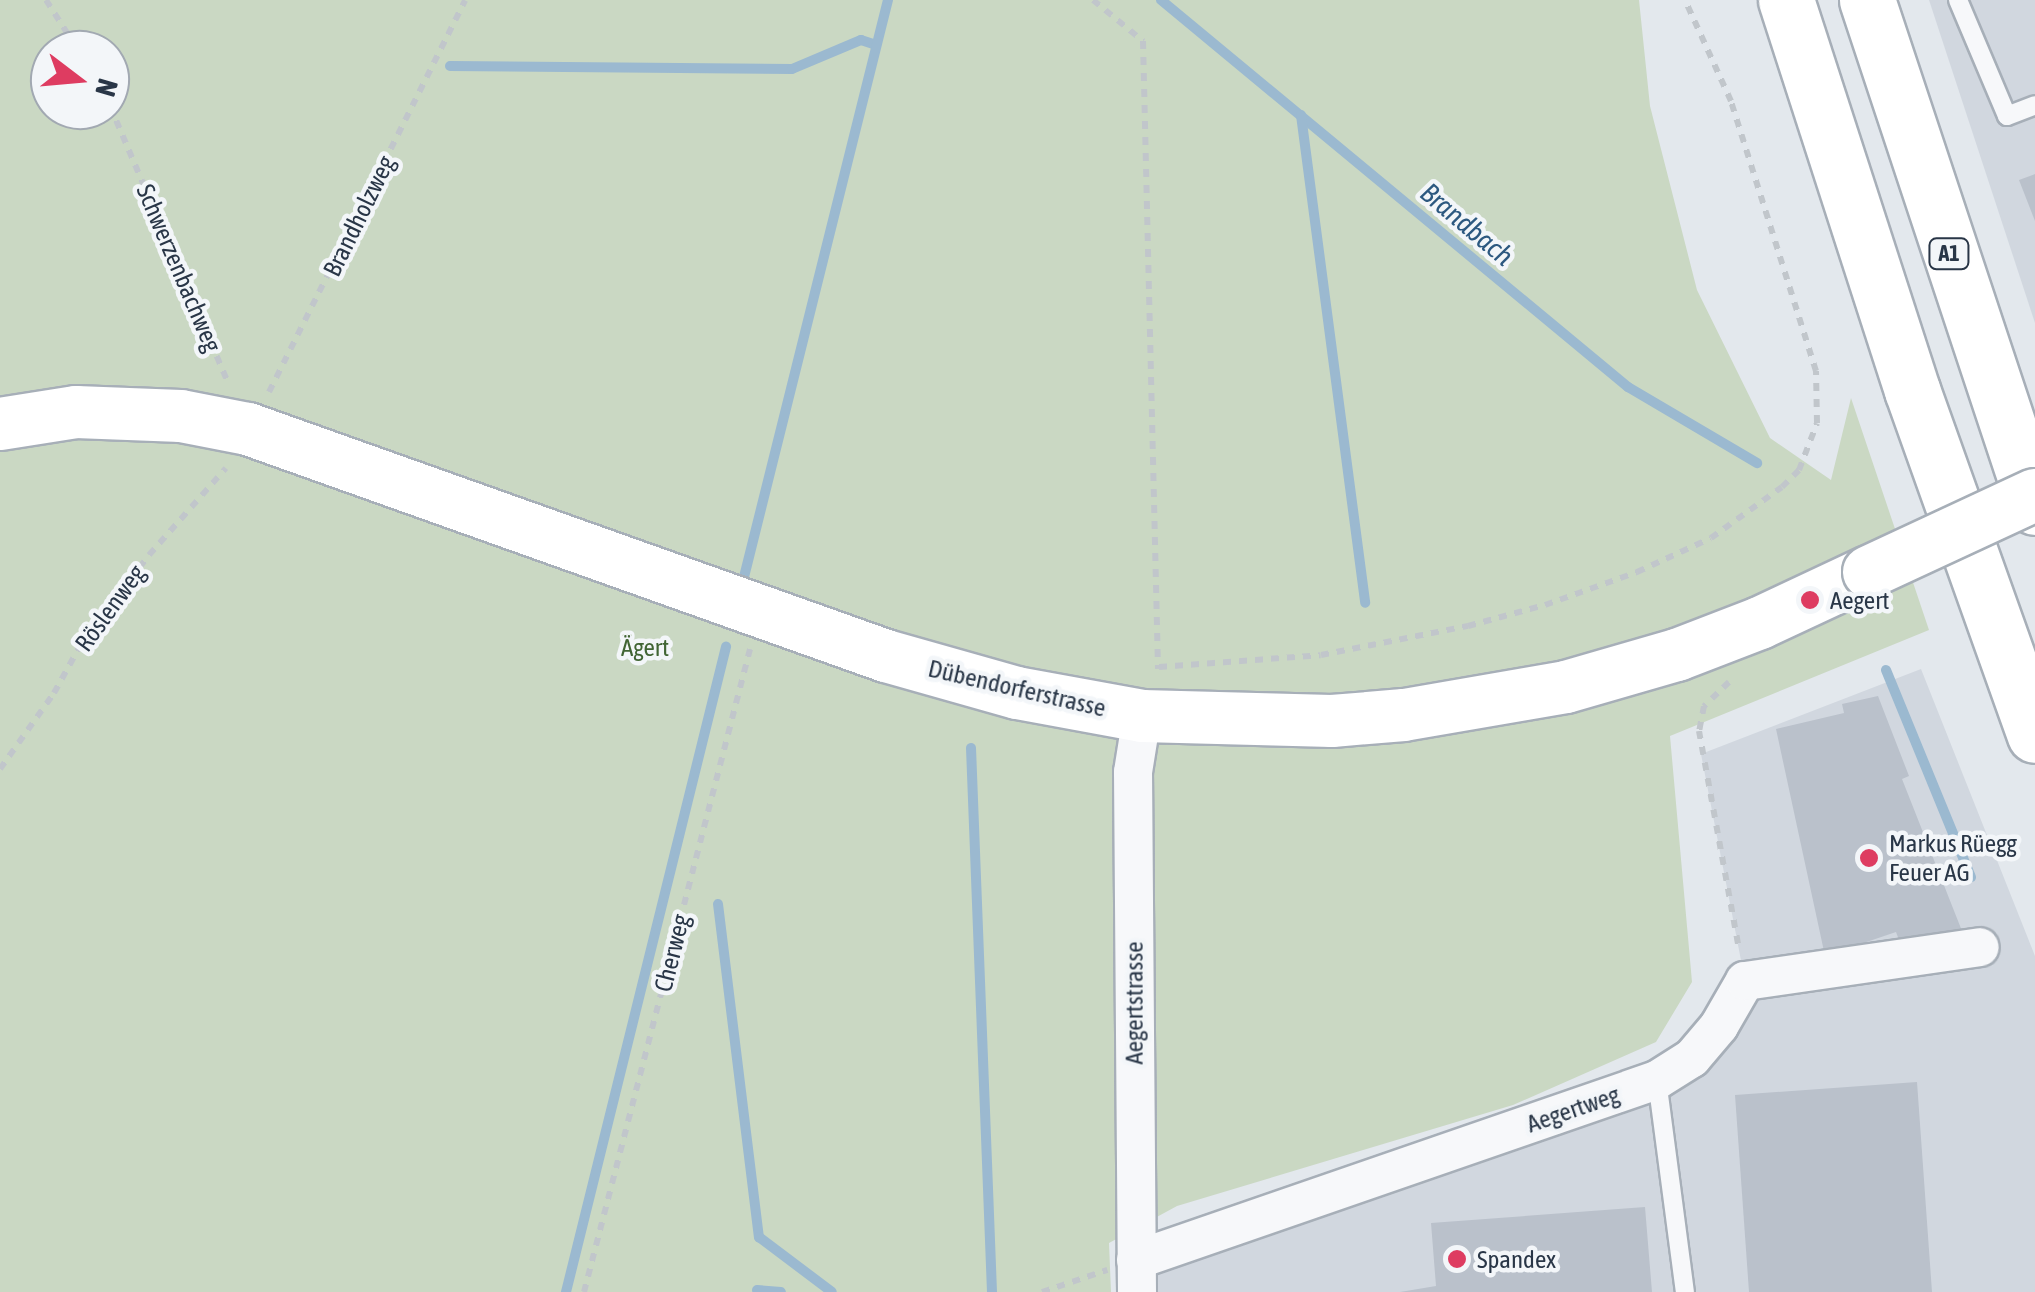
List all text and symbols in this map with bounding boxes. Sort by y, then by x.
north arrow [30,30,130,130]
text: N [89,75,125,100]
street label: Brandholzweg [317,151,401,281]
water label: Brandbach [1414,176,1520,272]
street label: Schwerzenbachweg [130,180,228,356]
road number: A1 [1926,237,1972,271]
street label: Röslenweg [69,559,151,657]
place label: Aegert [1830,585,1890,615]
marker: Aegert [1799,589,1821,611]
park label: Ägert [621,632,669,662]
street label: Dübendorferstrasse [925,653,1109,723]
place label: Markus Rüegg Feuer AG [1889,829,2017,888]
marker: Markus Rüegg Feuer AG [1858,847,1880,869]
street label: Cherweg [648,911,696,995]
street label: Aegertstrasse [1119,941,1149,1065]
street label: Aegertweg [1523,1079,1623,1139]
place label: Spandex [1477,1244,1556,1274]
marker: Spandex [1446,1248,1468,1270]

